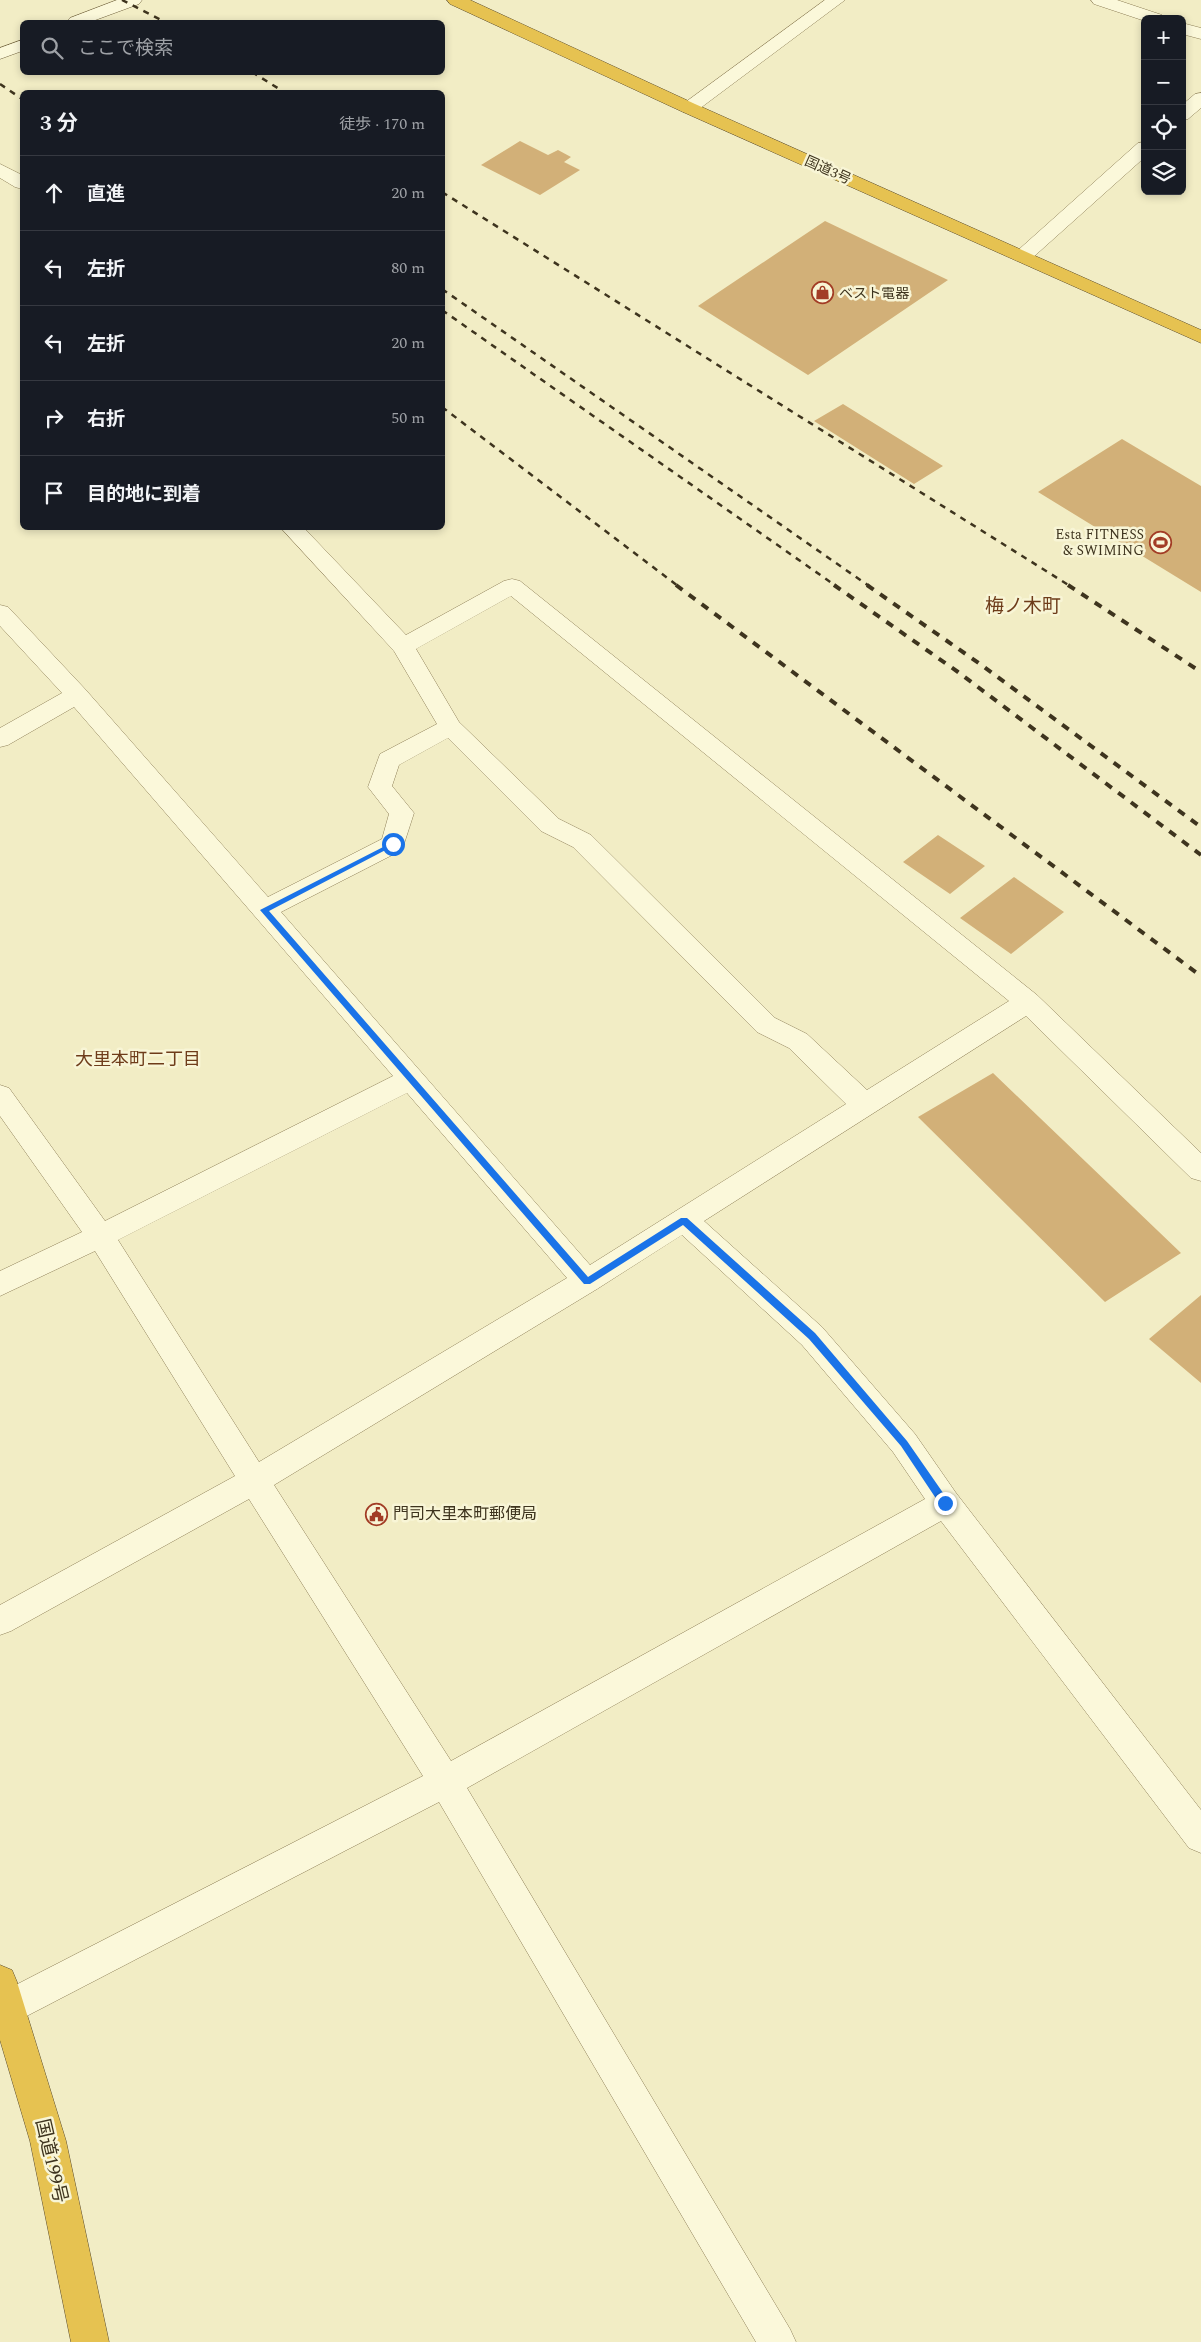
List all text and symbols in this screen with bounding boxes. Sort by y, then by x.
map controls [1141,15,1186,195]
button: + [1141,15,1186,60]
search box [20,20,445,75]
icon: search [38,34,66,62]
text: ここで検索 [78,34,173,63]
button: − [1141,60,1186,105]
button: locate [1141,105,1186,150]
text: 3 分 [40,108,78,140]
text: 徒歩 · 170 m [339,112,425,136]
street label: 国道3号 [801,150,855,190]
button: layers [1141,150,1186,195]
icon: ahead [40,179,68,207]
text: 直進 [87,180,125,209]
text: 20 m [391,181,425,205]
icon: left [40,254,68,282]
text: 左折 [87,255,125,284]
text: 80 m [391,256,425,280]
shop icon: ベスト電器 [811,281,835,305]
place label: ベスト電器 [839,283,909,304]
icon: left [40,329,68,357]
text: 左折 [87,330,125,359]
text: 20 m [391,331,425,355]
icon: right [40,404,68,432]
text: 右折 [87,405,125,434]
text: 50 m [391,406,425,430]
icon: arrive [40,479,68,507]
text: 目的地に到着 [87,480,201,509]
place label: Esta FITNESS & SWIMING [1055,524,1144,561]
sports icon: Esta FITNESS & SWIMING [1148,530,1172,554]
district label: 梅ノ木町 [985,592,1061,621]
route start [382,833,405,856]
district label: 大里本町二丁目 [75,1046,201,1073]
route end [934,1492,957,1515]
public building icon: 門司大里本町郵便局 [365,1502,389,1526]
place label: 門司大里本町郵便局 [393,1502,537,1526]
street label: 国道199号 [27,2116,75,2206]

